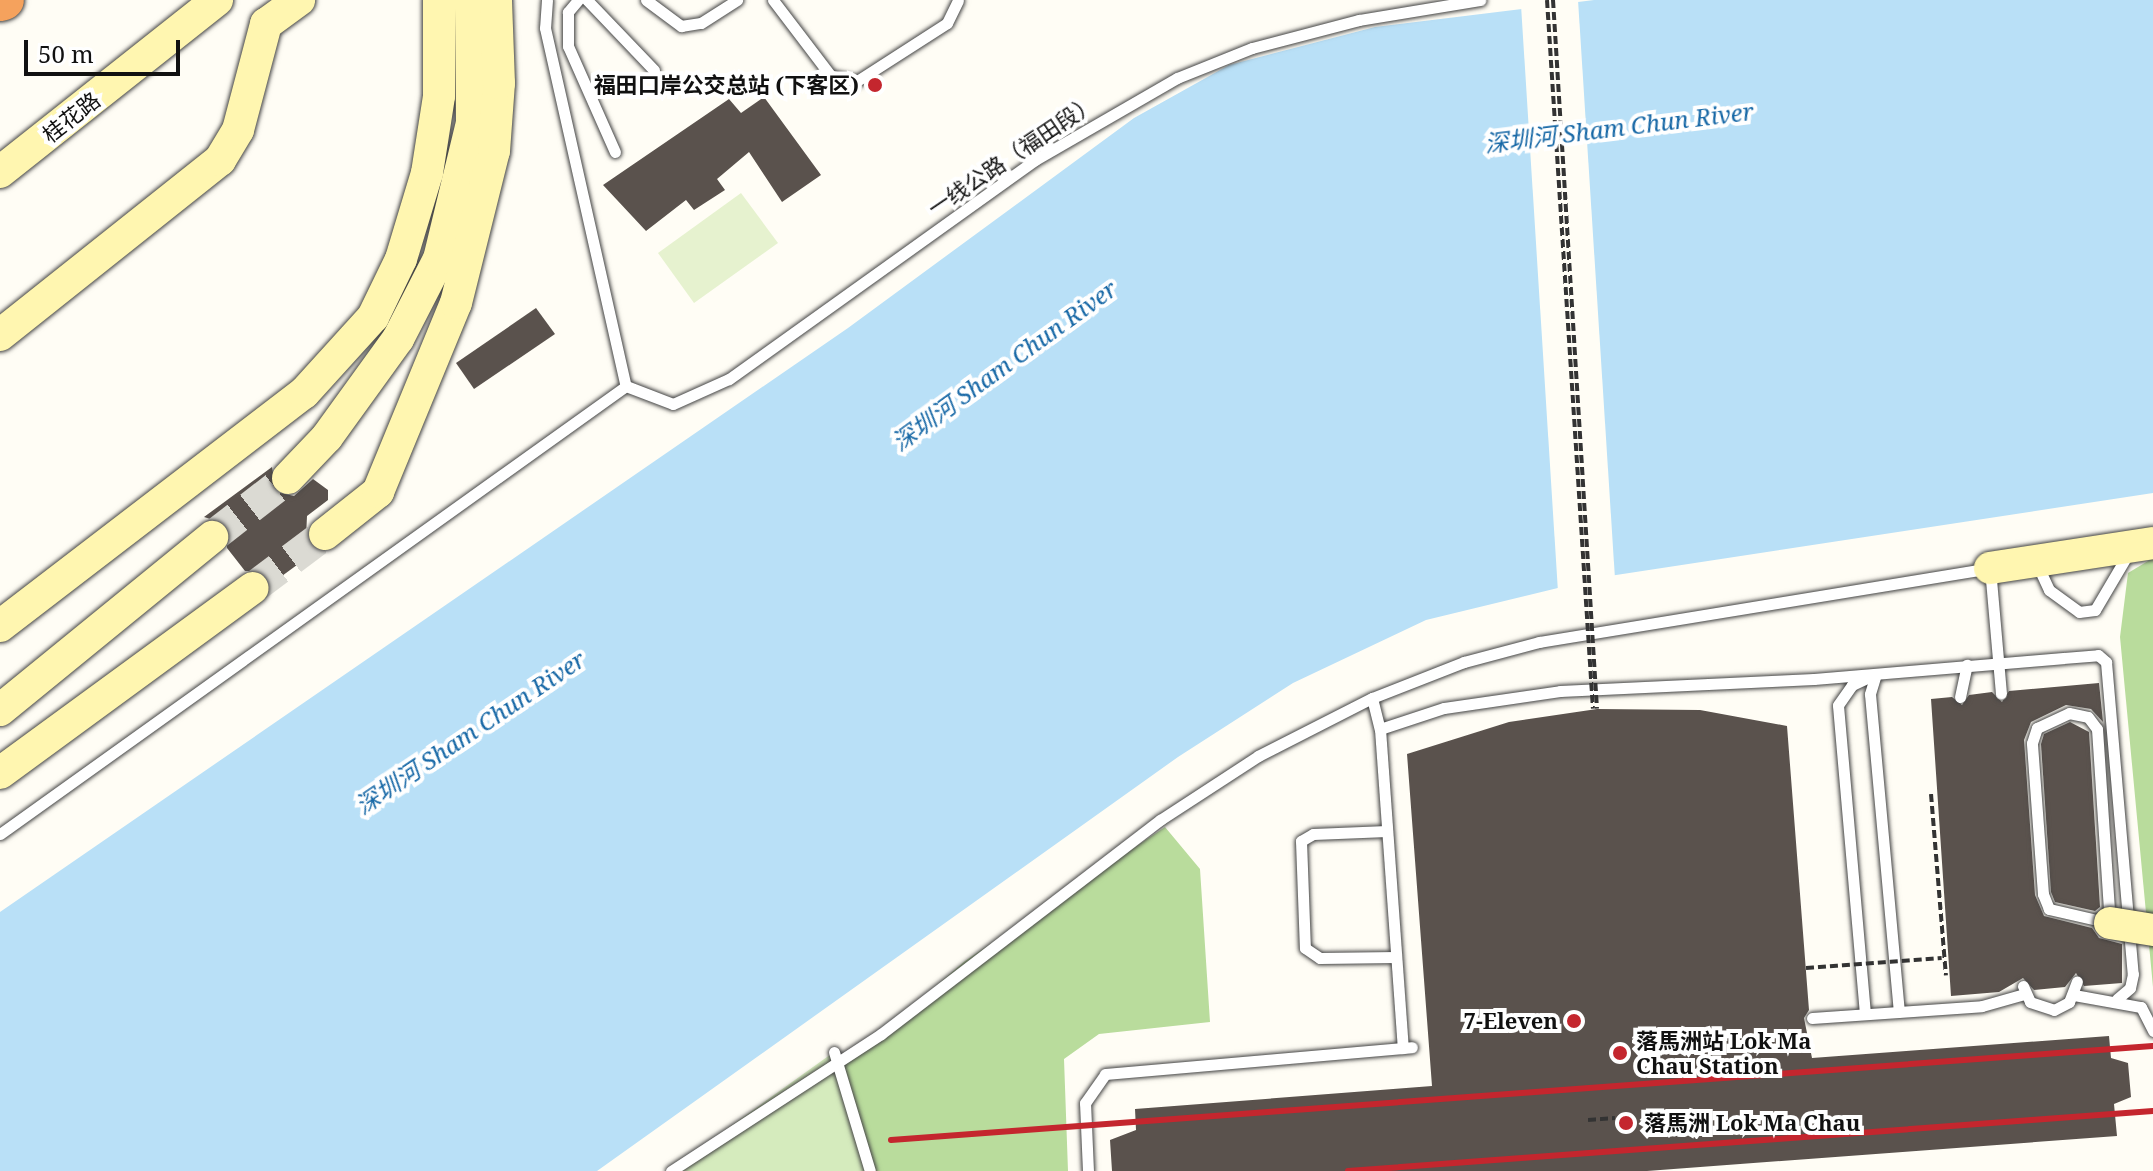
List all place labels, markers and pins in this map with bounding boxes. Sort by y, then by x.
place label: 福田口岸公交总站 (下客区) [594,72,859,98]
marker: 福田口岸公交总站 (下客区) [866,76,884,94]
place label: 7-Eleven [1463,1008,1558,1034]
marker: 7-Eleven [1565,1012,1583,1030]
place label: 落馬洲站 Lok Ma Chau Station [1636,1027,1811,1078]
marker: 落馬洲站 Lok Ma Chau Station [1611,1044,1629,1062]
place label: 落馬洲 Lok Ma Chau [1644,1110,1860,1136]
marker: 落馬洲 Lok Ma Chau [1615,1112,1637,1134]

